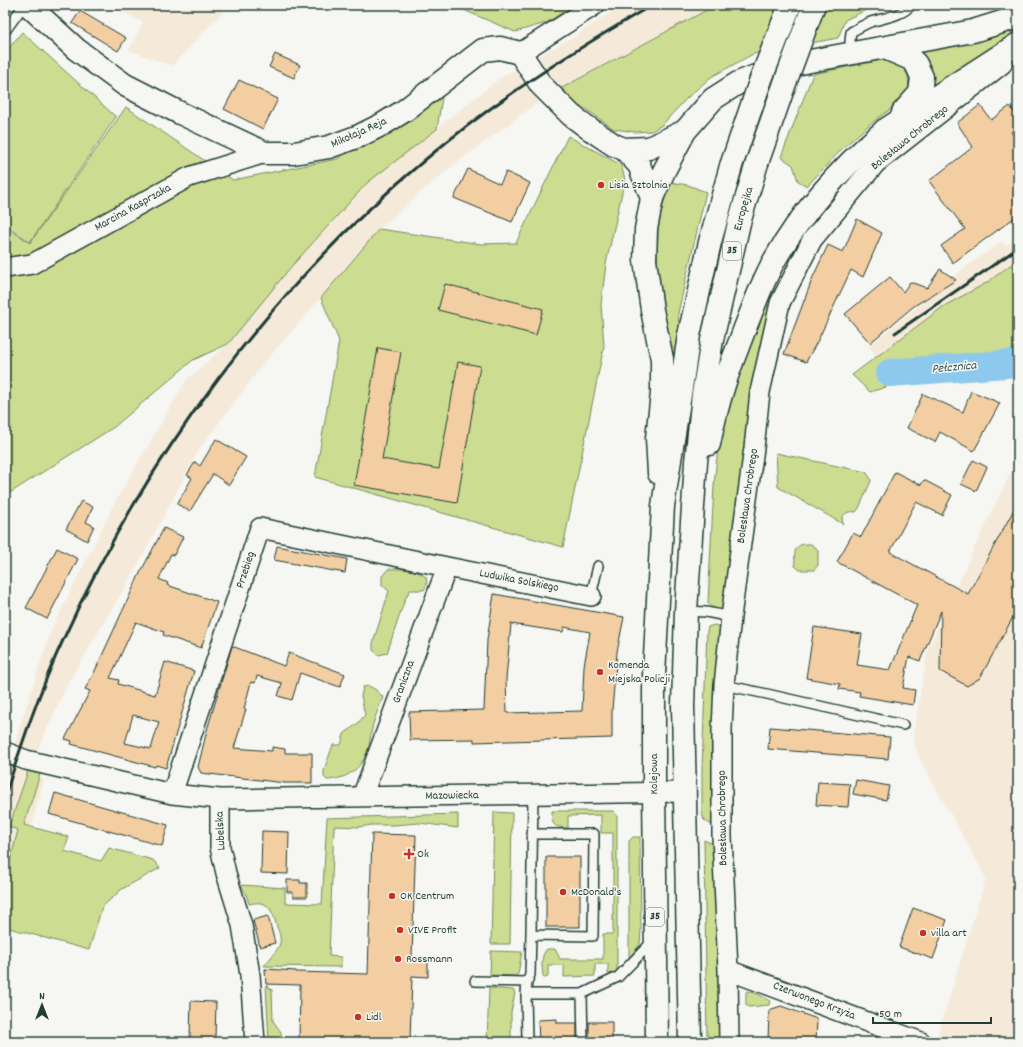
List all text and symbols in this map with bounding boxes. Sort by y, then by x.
street label: Bolesława Chrobrego [867,101,953,175]
street label: Mikołaja Reja [328,113,390,153]
place label: Lisia Sztolnia [609,177,668,194]
street label: Marcina Kasprzaka [92,180,175,236]
marker: Lisia Sztolnia [596,180,606,190]
street label: Europejka [730,185,758,233]
road number: 35 [723,242,741,260]
water label: Pełcznica [931,357,978,379]
street label: Bolesława Chrobrego [733,447,763,545]
street label: Przebieg [232,549,260,591]
street label: Ludwika Solskiego [478,565,560,597]
place label: Komenda Miejska Policji [608,657,670,688]
street label: Graniczna [388,658,420,706]
marker: Komenda Miejska Policji [595,667,605,677]
street label: Kolejowa [646,753,663,794]
street label: Bolesława Chrobrego [714,770,732,866]
street label: Mazowiecka [425,787,479,805]
street label: Lubelska [211,811,231,851]
place label: Ok [417,846,429,863]
marker: Ok [404,849,414,859]
place label: McDonald's [571,884,621,901]
marker: McDonald's [558,887,568,897]
place label: OK Centrum [400,888,454,905]
marker: OK Centrum [387,891,397,901]
road number: 35 [646,908,664,926]
place label: VIVE Profit [408,922,457,939]
marker: VIVE Profit [395,925,405,935]
place label: villa art [931,925,967,942]
marker: villa art [918,928,928,938]
place label: Rossmann [406,951,453,968]
marker: Rossmann [393,954,403,964]
street label: Czerwonego Krzyża [770,977,858,1025]
north arrow [22,985,62,1025]
text: N [39,989,45,1005]
scale bar [873,999,991,1025]
text: 50 m [879,1006,902,1023]
place label: Lidl [366,1009,382,1026]
marker: Lidl [353,1012,363,1022]

